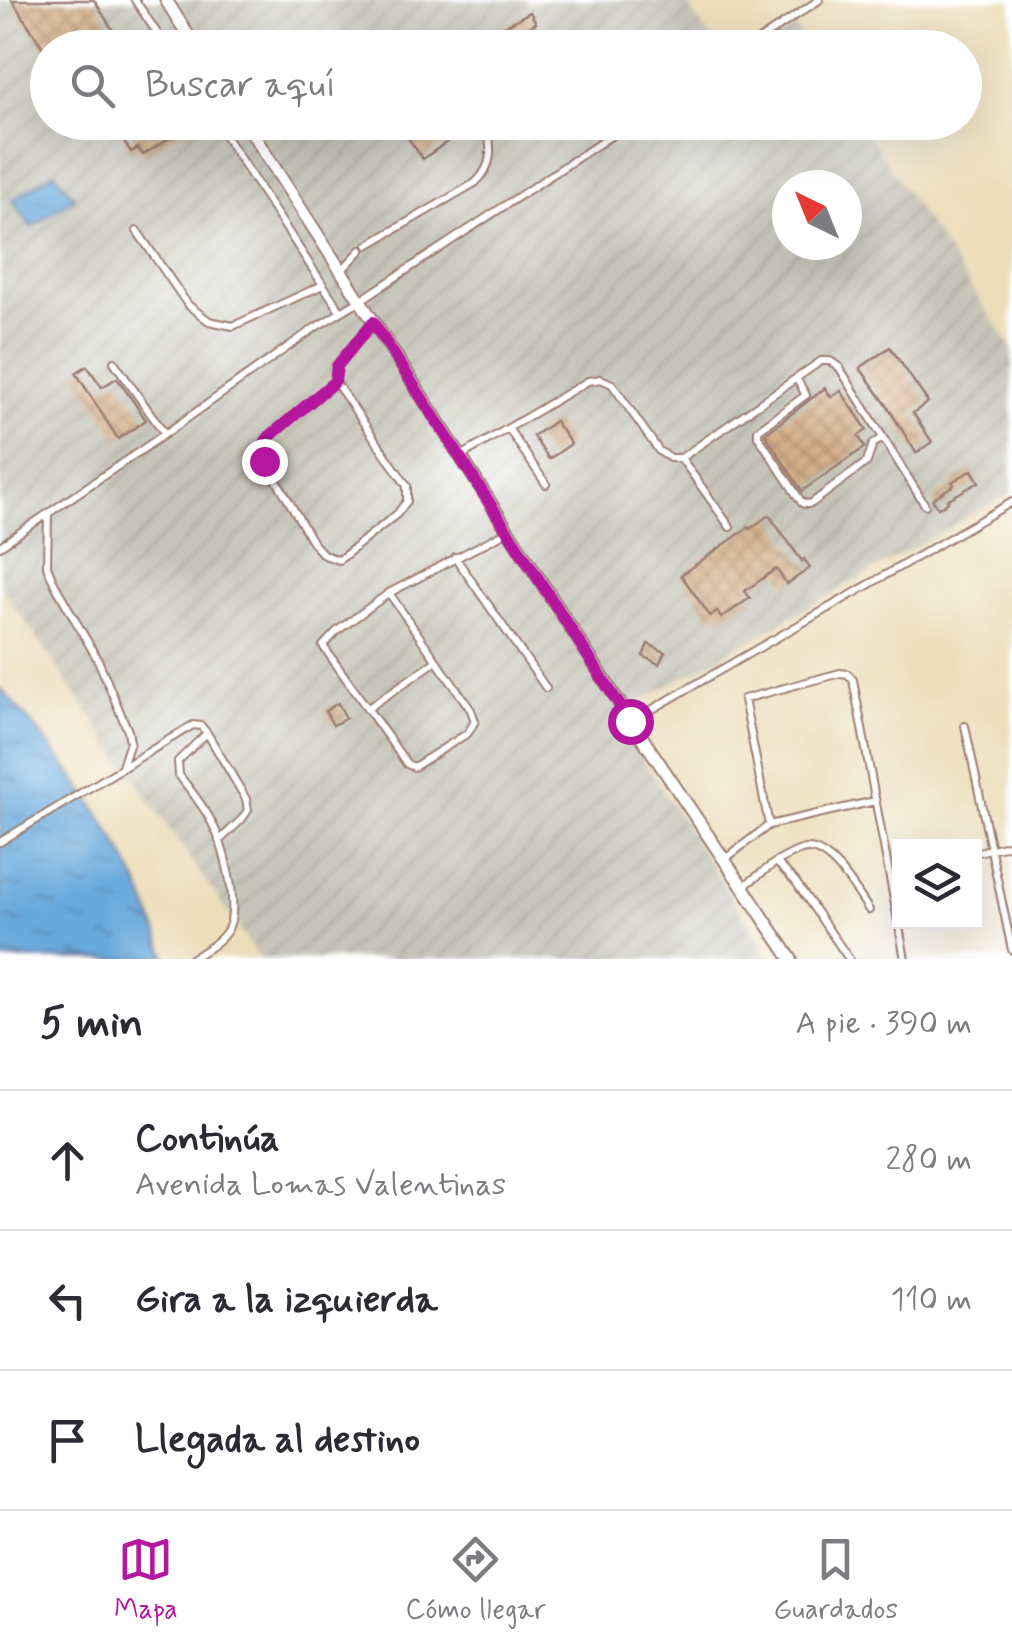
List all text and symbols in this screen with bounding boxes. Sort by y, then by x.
search box [30,30,982,140]
icon: search [65,58,120,113]
text: Buscar aquí [145,61,336,110]
north arrow [772,170,862,260]
route end [242,439,288,485]
route start [608,699,654,745]
map controls [892,839,982,929]
button: layers [892,839,982,929]
text: 5 min [40,997,143,1052]
text: A pie · 390 m [796,1003,972,1045]
text: Continúa [135,1115,280,1164]
icon: ahead [40,1133,95,1188]
text: 280 m [885,1139,972,1181]
text: Avenida Lomas Valentinas [135,1164,506,1206]
icon: left [40,1273,95,1328]
text: Gira a la izquierda [135,1276,438,1325]
text: 110 m [891,1279,972,1321]
icon: arrive [40,1413,95,1468]
text: Llegada al destino [135,1416,420,1465]
tab: Mapa [114,1532,178,1629]
tab: Cómo llegar [406,1532,546,1629]
tab: Guardados [774,1532,898,1629]

